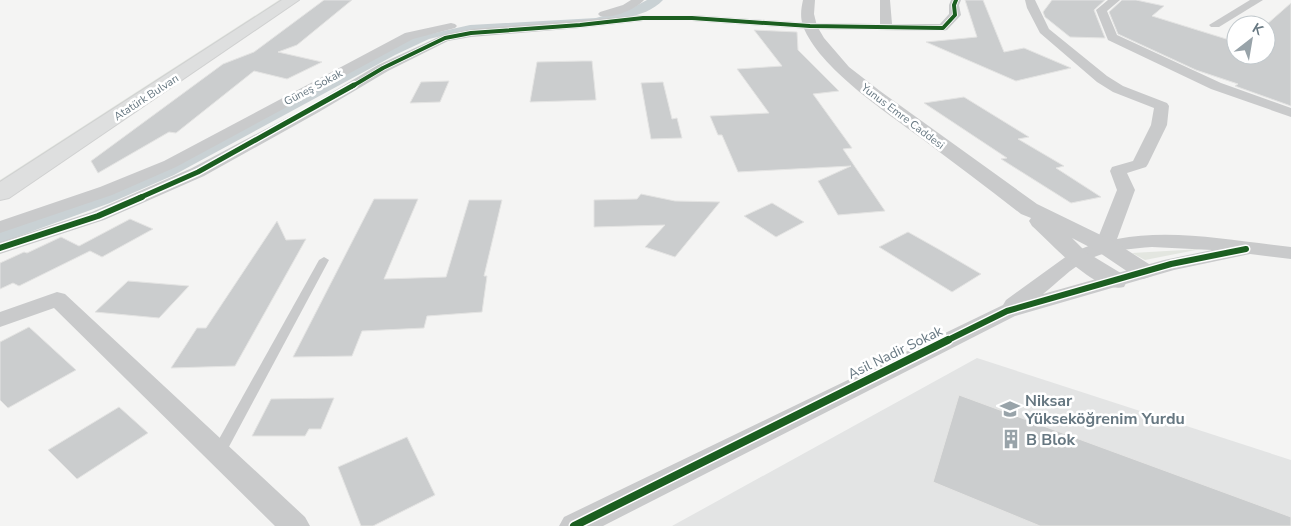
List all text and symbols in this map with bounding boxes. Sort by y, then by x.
north arrow [1226,15,1276,65]
text: K [1249,19,1267,40]
street label: Güneş Sokak [281,66,345,109]
street label: Atatürk Bulvarı [111,71,182,124]
street label: Yunus Emre Caddesi [857,80,947,153]
street label: Asil Nadir Sokak [845,321,947,384]
place label: Niksar Yükseköğrenim Yurdu [1024,390,1185,430]
school or university icon: Niksar Yükseköğrenim Yurdu [999,398,1021,420]
building icon: B Blok [1000,428,1022,450]
place label: B Blok [1026,429,1076,451]

